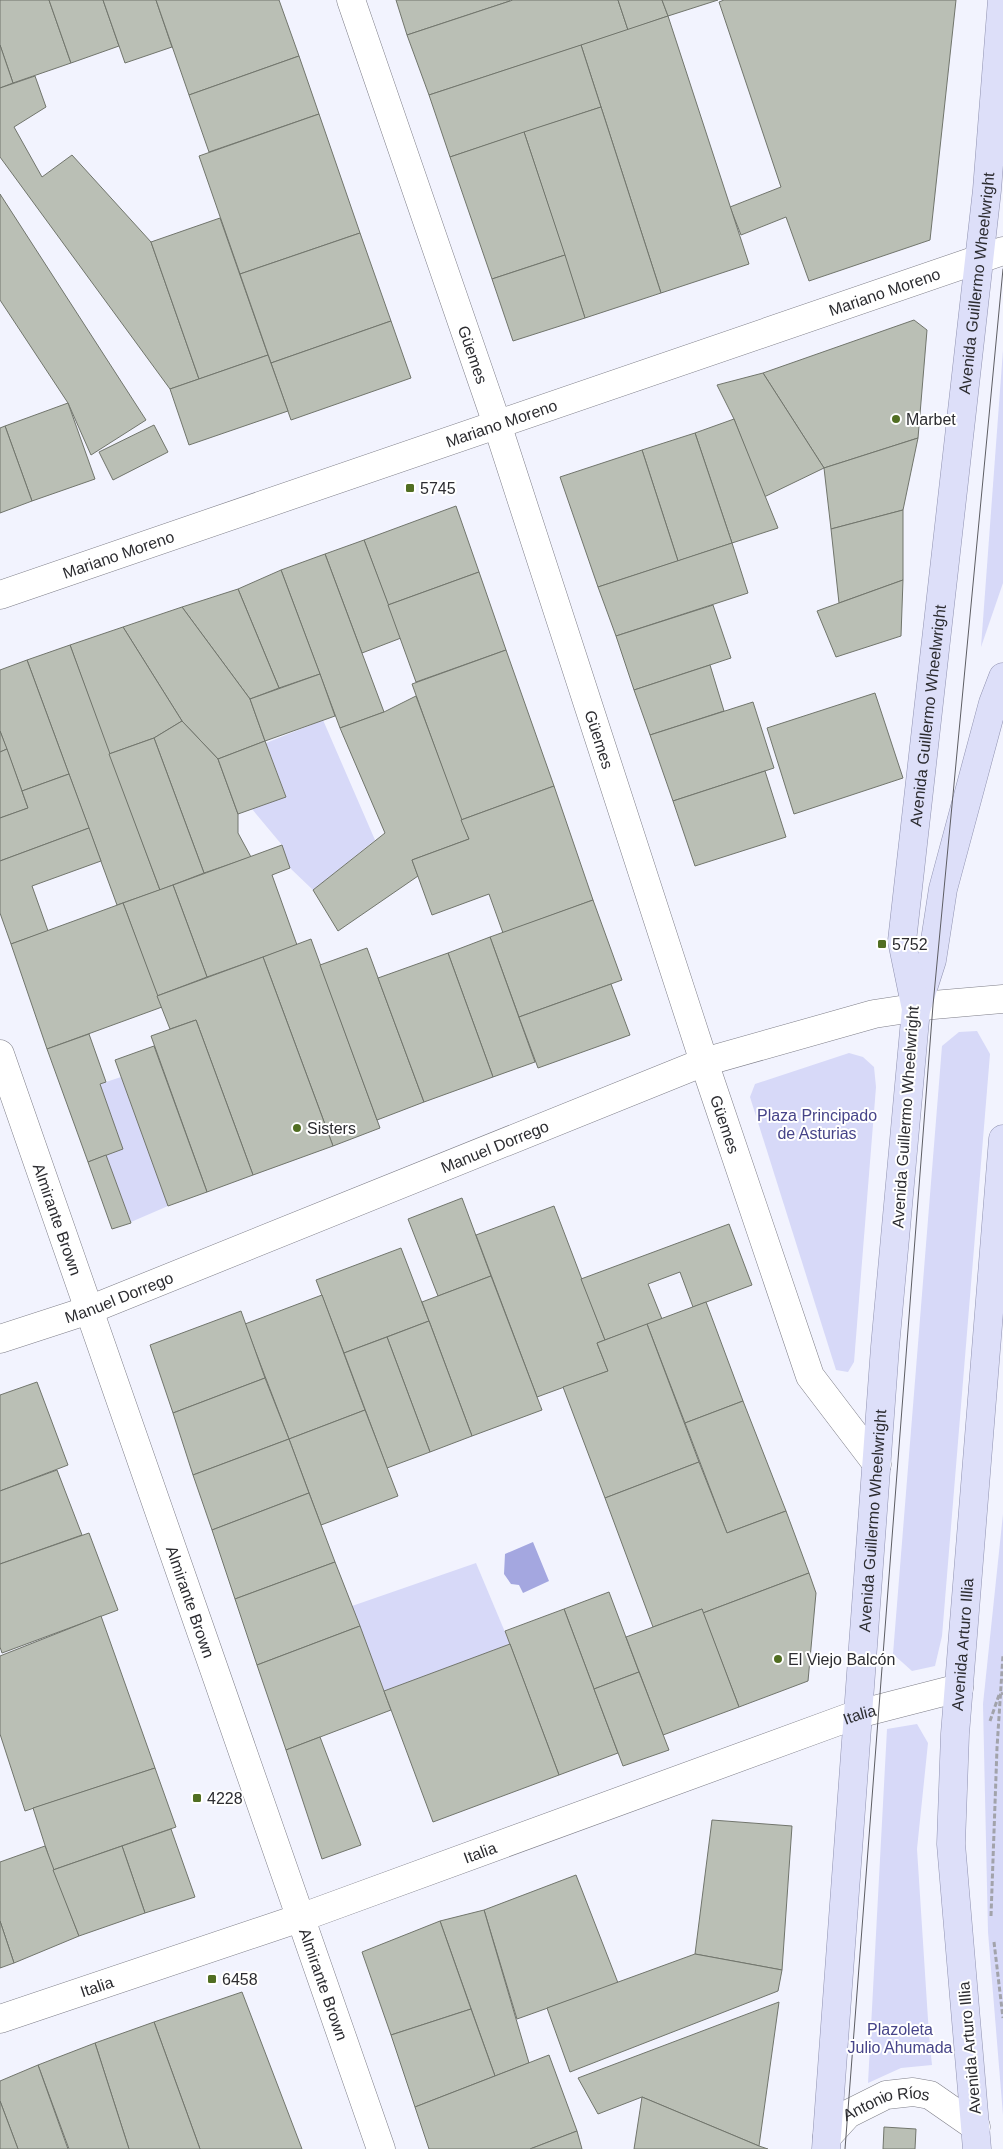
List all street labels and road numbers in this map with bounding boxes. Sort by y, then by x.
street label: Avenida Guillermo Wheelwright [956,171,997,395]
street label: Mariano Moreno [827,265,943,319]
street label: Güemes [455,323,491,386]
street label: Mariano Moreno [444,397,559,450]
street label: Mariano Moreno [61,528,176,582]
street label: Avenida Guillermo Wheelwright [907,603,949,827]
street label: Güemes [581,708,616,771]
street label: Avenida Guillermo Wheelwright [889,1005,922,1229]
street label: Güemes [707,1093,742,1156]
street label: Manuel Dorrego [438,1117,551,1176]
street label: Almirante Brown [30,1161,84,1278]
street label: Manuel Dorrego [63,1269,176,1326]
street label: Avenida Guillermo Wheelwright [856,1408,889,1633]
street label: Almirante Brown [163,1544,217,1660]
street label: Avenida Arturo Illia [949,1577,977,1712]
street label: Italia [841,1702,878,1728]
street label: Italia [461,1839,499,1867]
street label: Almirante Brown [296,1926,351,2043]
street label: Italia [78,1973,116,2000]
street label: Avenida Arturo Illia [955,1981,984,2115]
street label: Antonio Ríos [840,2084,931,2124]

